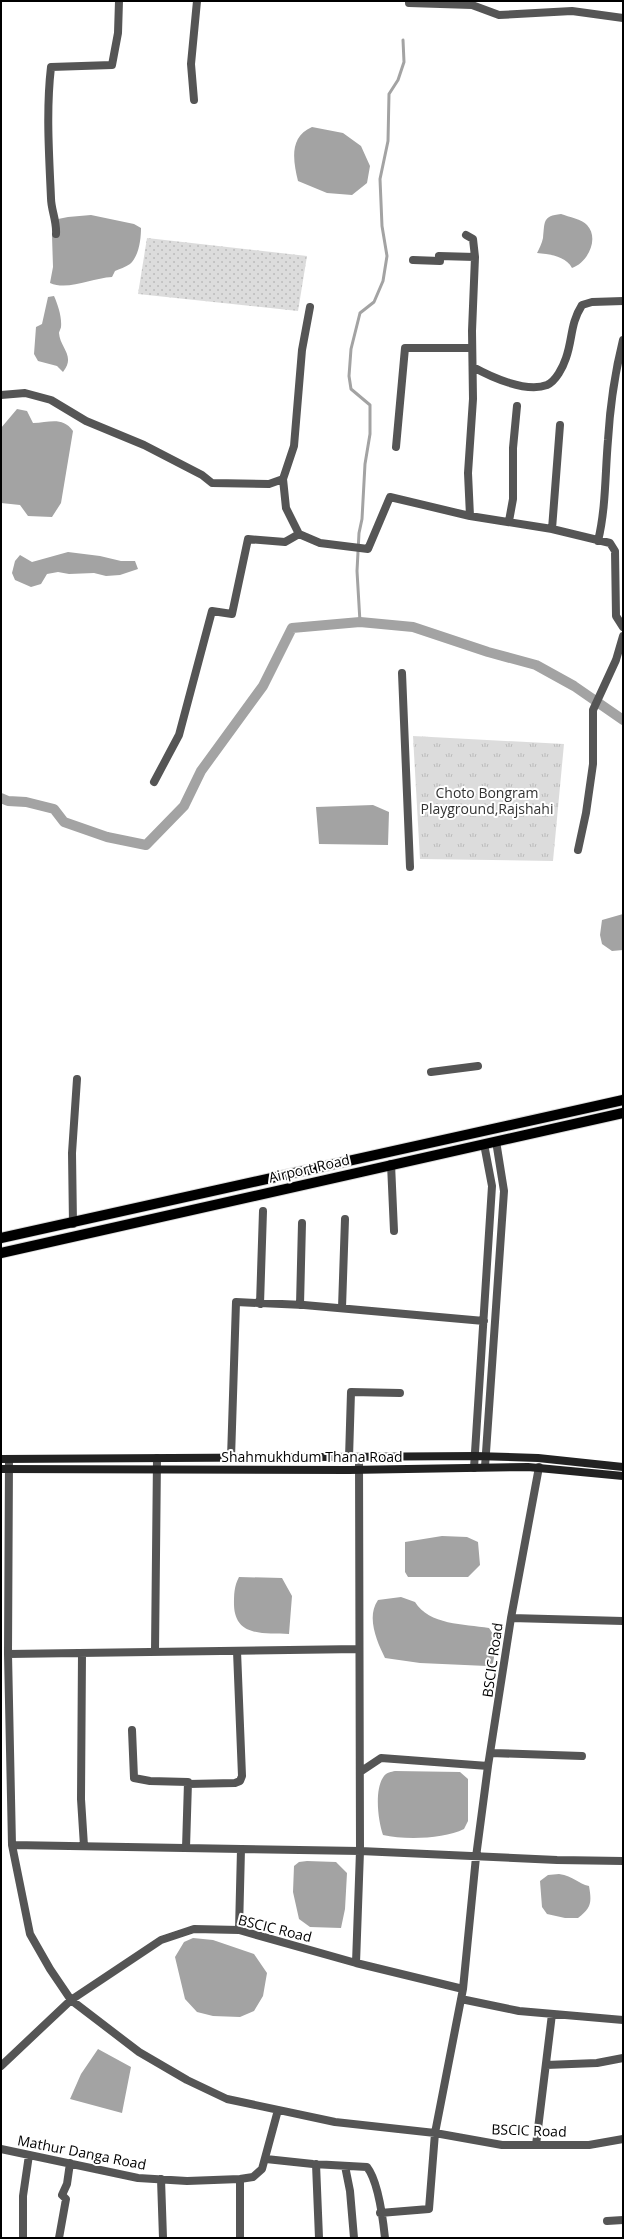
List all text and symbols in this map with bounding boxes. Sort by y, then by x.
park label: Choto Bongram Playground,Rajshahi [421,783,553,818]
street label: Airport Road [266,1149,352,1187]
street label: Shahmukhdum Thana Road [221,1447,403,1466]
street label: BSCIC Road [477,1621,507,1699]
street label: BSCIC Road [236,1910,314,1946]
street label: BSCIC Road [491,2119,567,2141]
street label: Mathur Danga Road [16,2130,148,2174]

